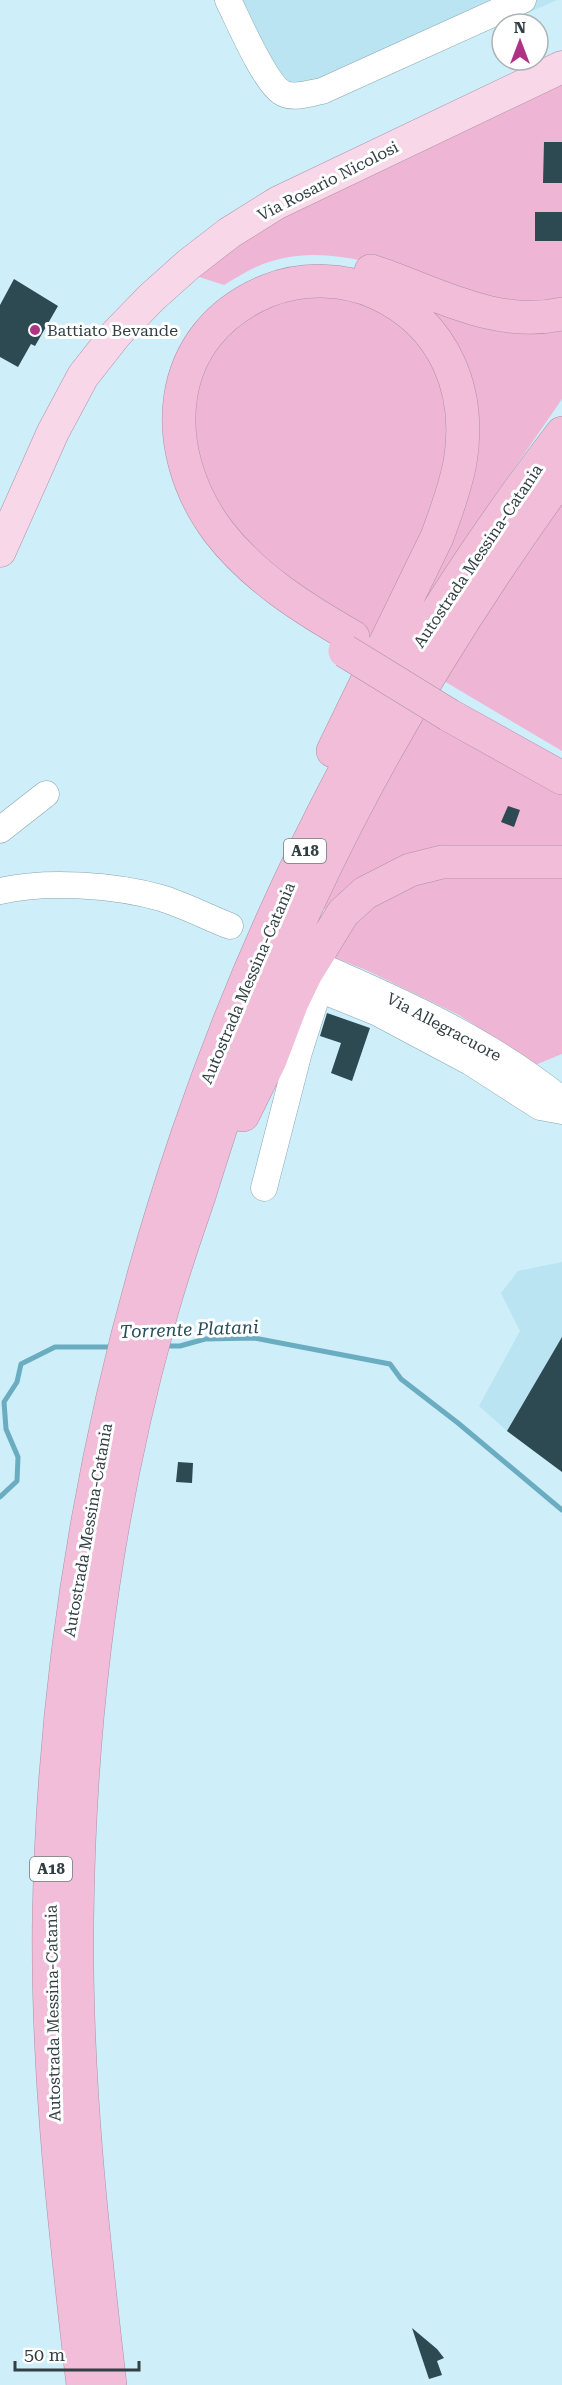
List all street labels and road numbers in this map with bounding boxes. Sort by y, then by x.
street label: Via Rosario Nicolosi [254,137,402,225]
street label: Autostrada Messina-Catania [409,461,547,651]
road number: A18 [284,839,326,863]
street label: Autostrada Messina-Catania [197,879,299,1087]
street label: Via Allegracuore [383,989,505,1065]
street label: Autostrada Messina-Catania [60,1421,116,1638]
road number: A18 [30,1857,72,1881]
street label: Autostrada Messina-Catania [42,1904,64,2122]

